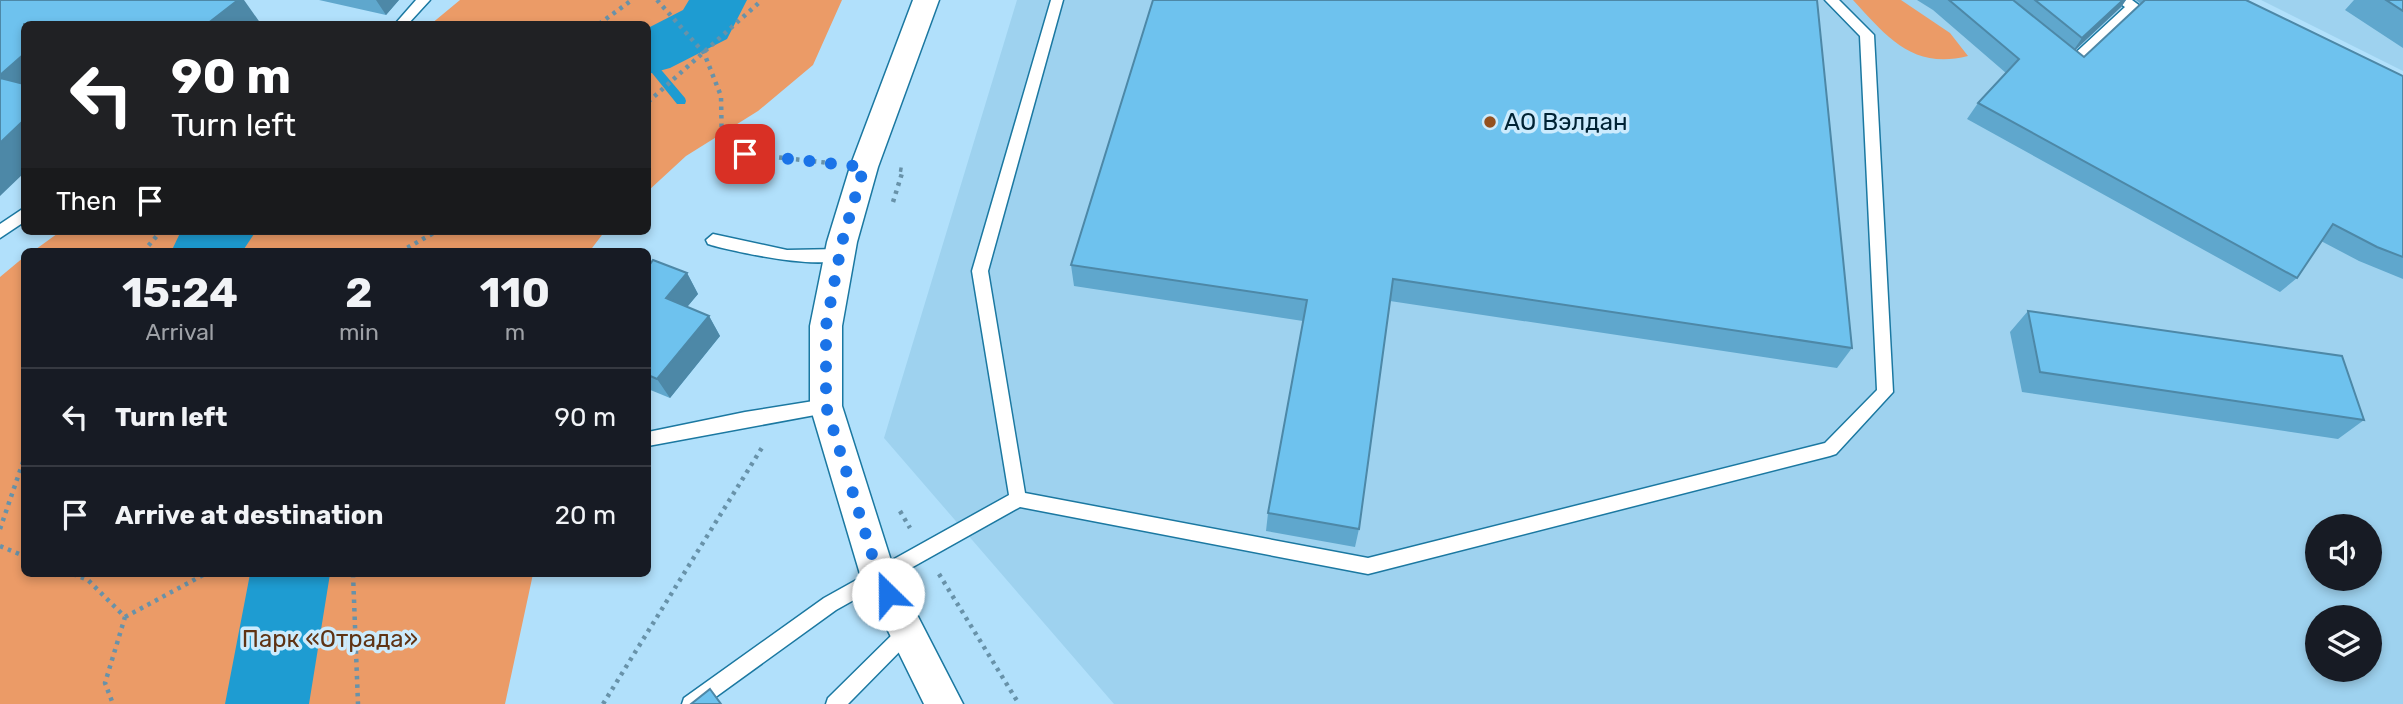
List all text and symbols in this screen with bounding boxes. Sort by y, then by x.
text: 90 m [171,47,291,105]
icon: left [56,49,147,140]
text: Turn left [171,106,296,144]
place label: АО Вэлдан [1504,108,1628,136]
marker: АО Вэлдан [1482,114,1498,130]
pin [715,124,775,184]
icon: arrive [726,135,764,173]
icon: arrive [131,182,169,220]
text: Then [56,186,117,217]
text: 15:24 [122,268,238,318]
text: 2 [345,268,373,318]
text: 110 [480,268,550,318]
text: Arrival [145,318,214,346]
text: min [339,318,379,346]
text: m [505,318,525,346]
icon: left [56,398,94,436]
text: Turn left [115,402,227,433]
text: 90 m [555,402,616,433]
icon: arrive [56,496,94,534]
text: Arrive at destination [115,500,383,531]
text: 20 m [555,500,616,531]
map controls [2305,514,2382,682]
button: sound [2305,514,2382,591]
position arrow [851,557,925,631]
button: layers [2305,605,2382,682]
park label: Парк «Отрада» [242,625,418,653]

